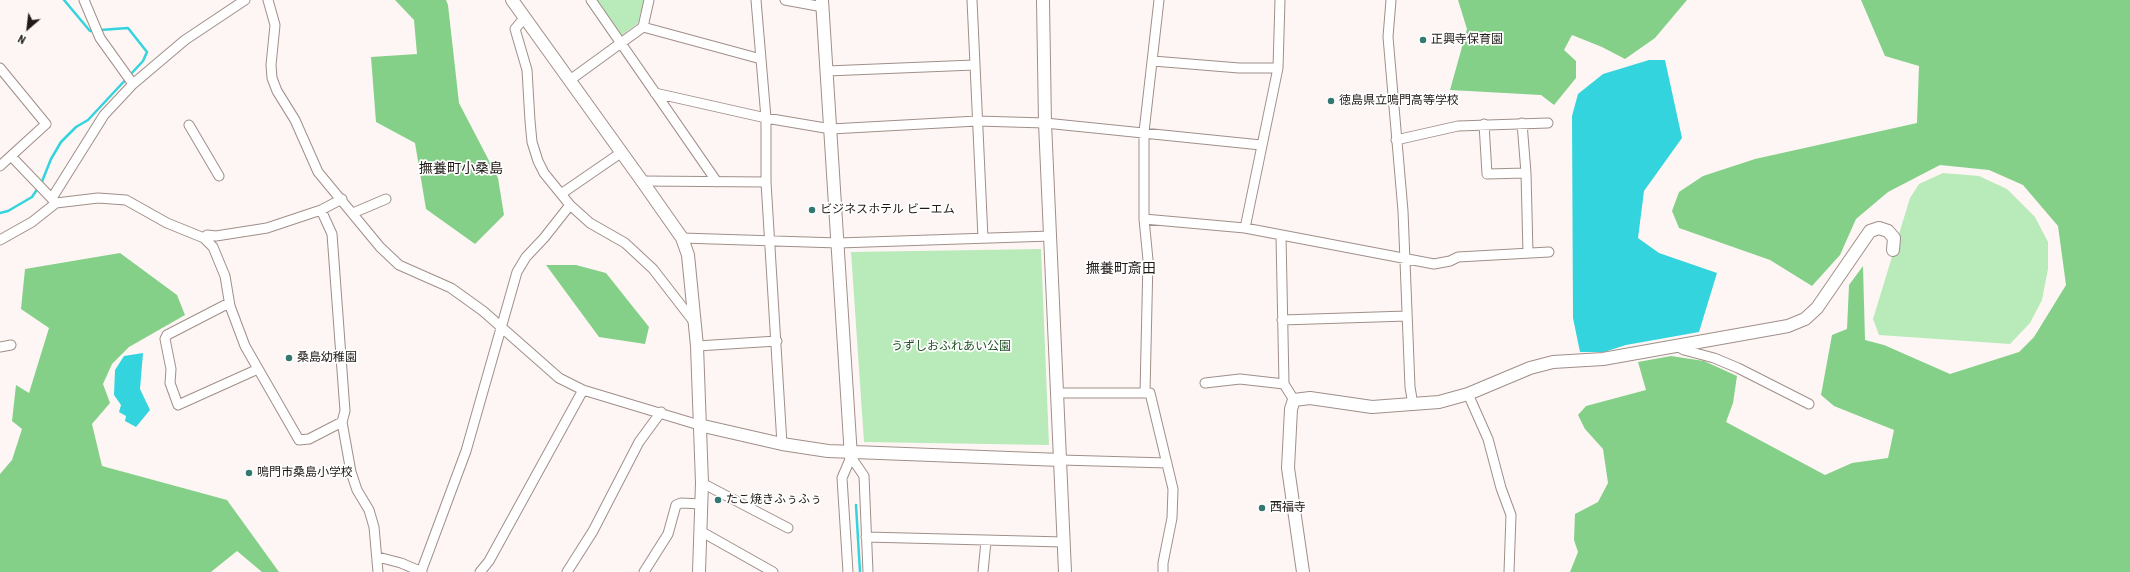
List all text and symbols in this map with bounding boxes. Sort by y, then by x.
north arrow [8,8,48,48]
text: N [16,32,28,46]
place label: 正興寺保育園 [1431,33,1503,47]
marker: 正興寺保育園 [1418,35,1428,45]
place label: 徳島県立鳴門高等学校 [1339,94,1459,108]
marker: 徳島県立鳴門高等学校 [1326,96,1336,106]
district label: 撫養町小桑島 [419,161,503,177]
place label: ビジネスホテル ビーエム [820,203,955,217]
marker: ビジネスホテル ビーエム [807,205,817,215]
district label: 撫養町斎田 [1086,261,1156,277]
park label: うずしおふれあい公園 [891,340,1011,354]
place label: 桑島幼稚園 [297,351,357,365]
marker: 桑島幼稚園 [284,353,294,363]
place label: 鳴門市桑島小学校 [257,466,353,480]
marker: 鳴門市桑島小学校 [244,468,254,478]
place label: たこ焼きふぅふぅ [726,493,822,507]
marker: たこ焼きふぅふぅ [713,495,723,505]
place label: 西福寺 [1270,501,1306,515]
marker: 西福寺 [1257,503,1267,513]

